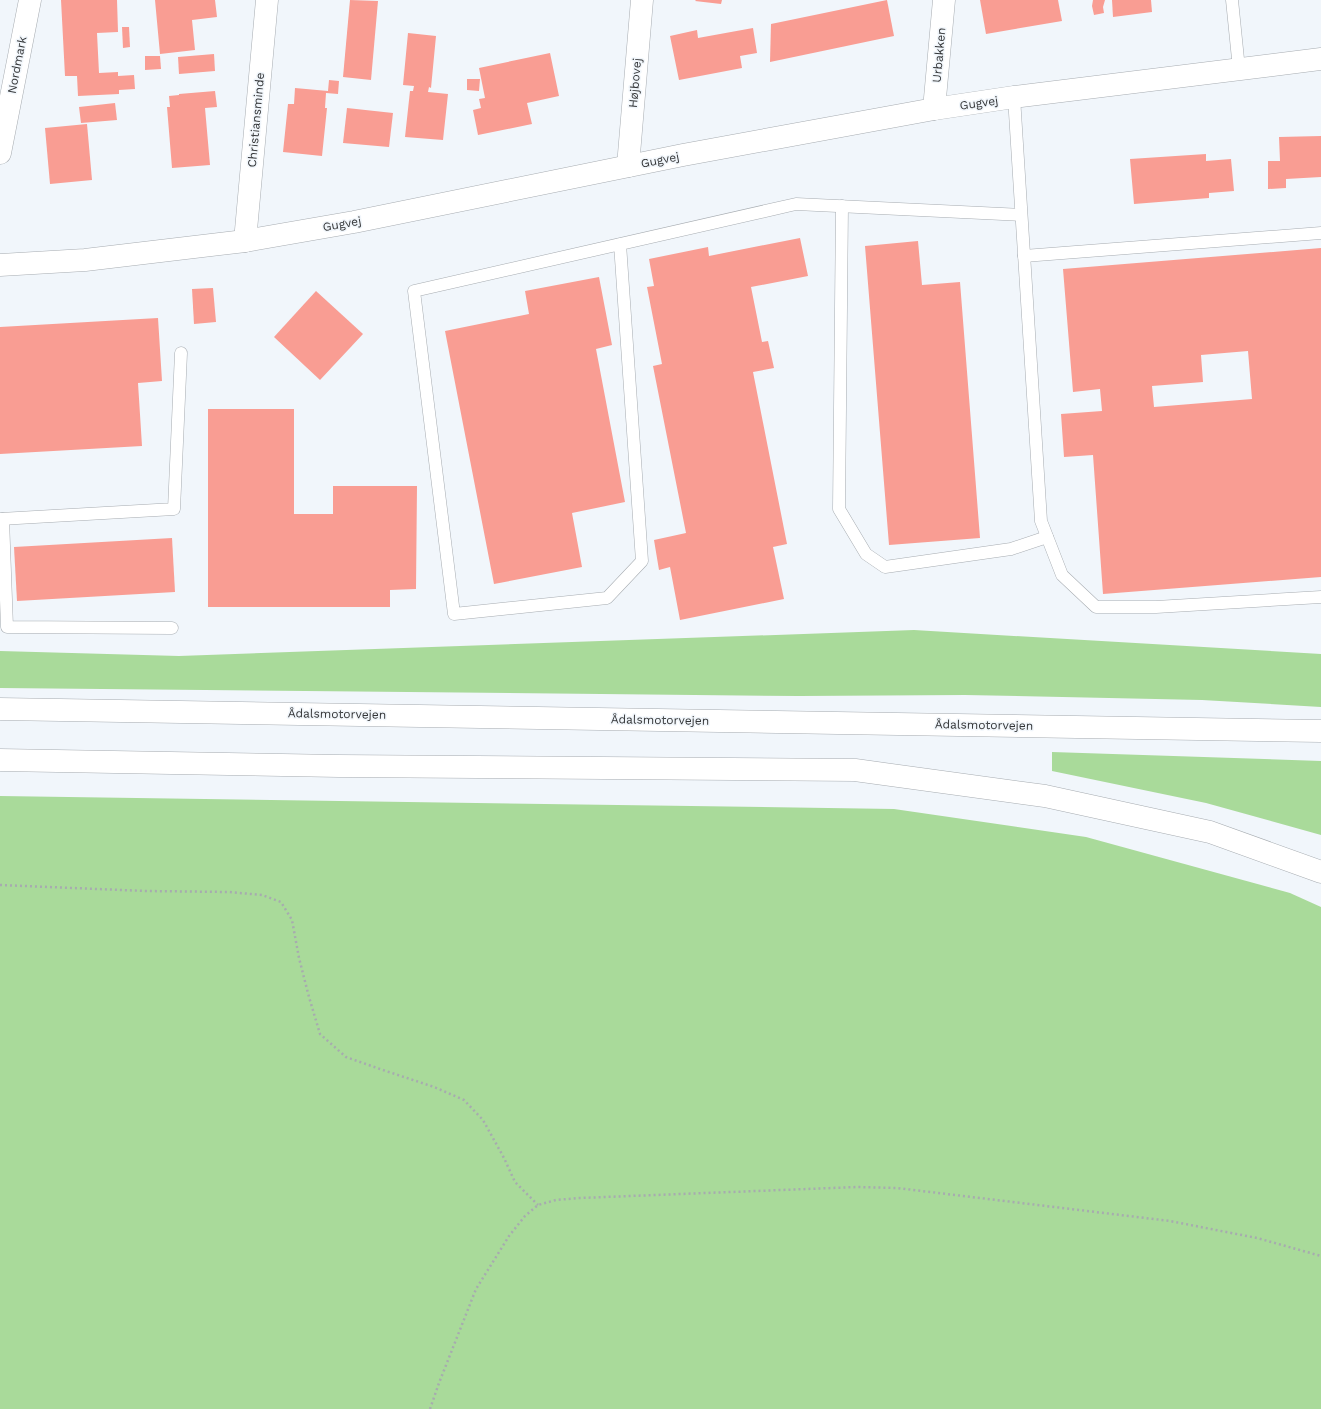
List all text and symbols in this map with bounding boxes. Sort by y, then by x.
street label: Urbakken [930,27,948,83]
street label: Nordmark [5,35,29,95]
street label: Højbovej [626,57,644,109]
street label: Christiansminde [245,72,267,168]
street label: Gugvej [959,93,999,113]
street label: Gugvej [640,149,680,171]
street label: Gugvej [322,214,362,234]
street label: Ådalsmotorvejen [288,706,386,722]
street label: Ådalsmotorvejen [611,712,709,728]
street label: Ådalsmotorvejen [935,717,1033,733]

